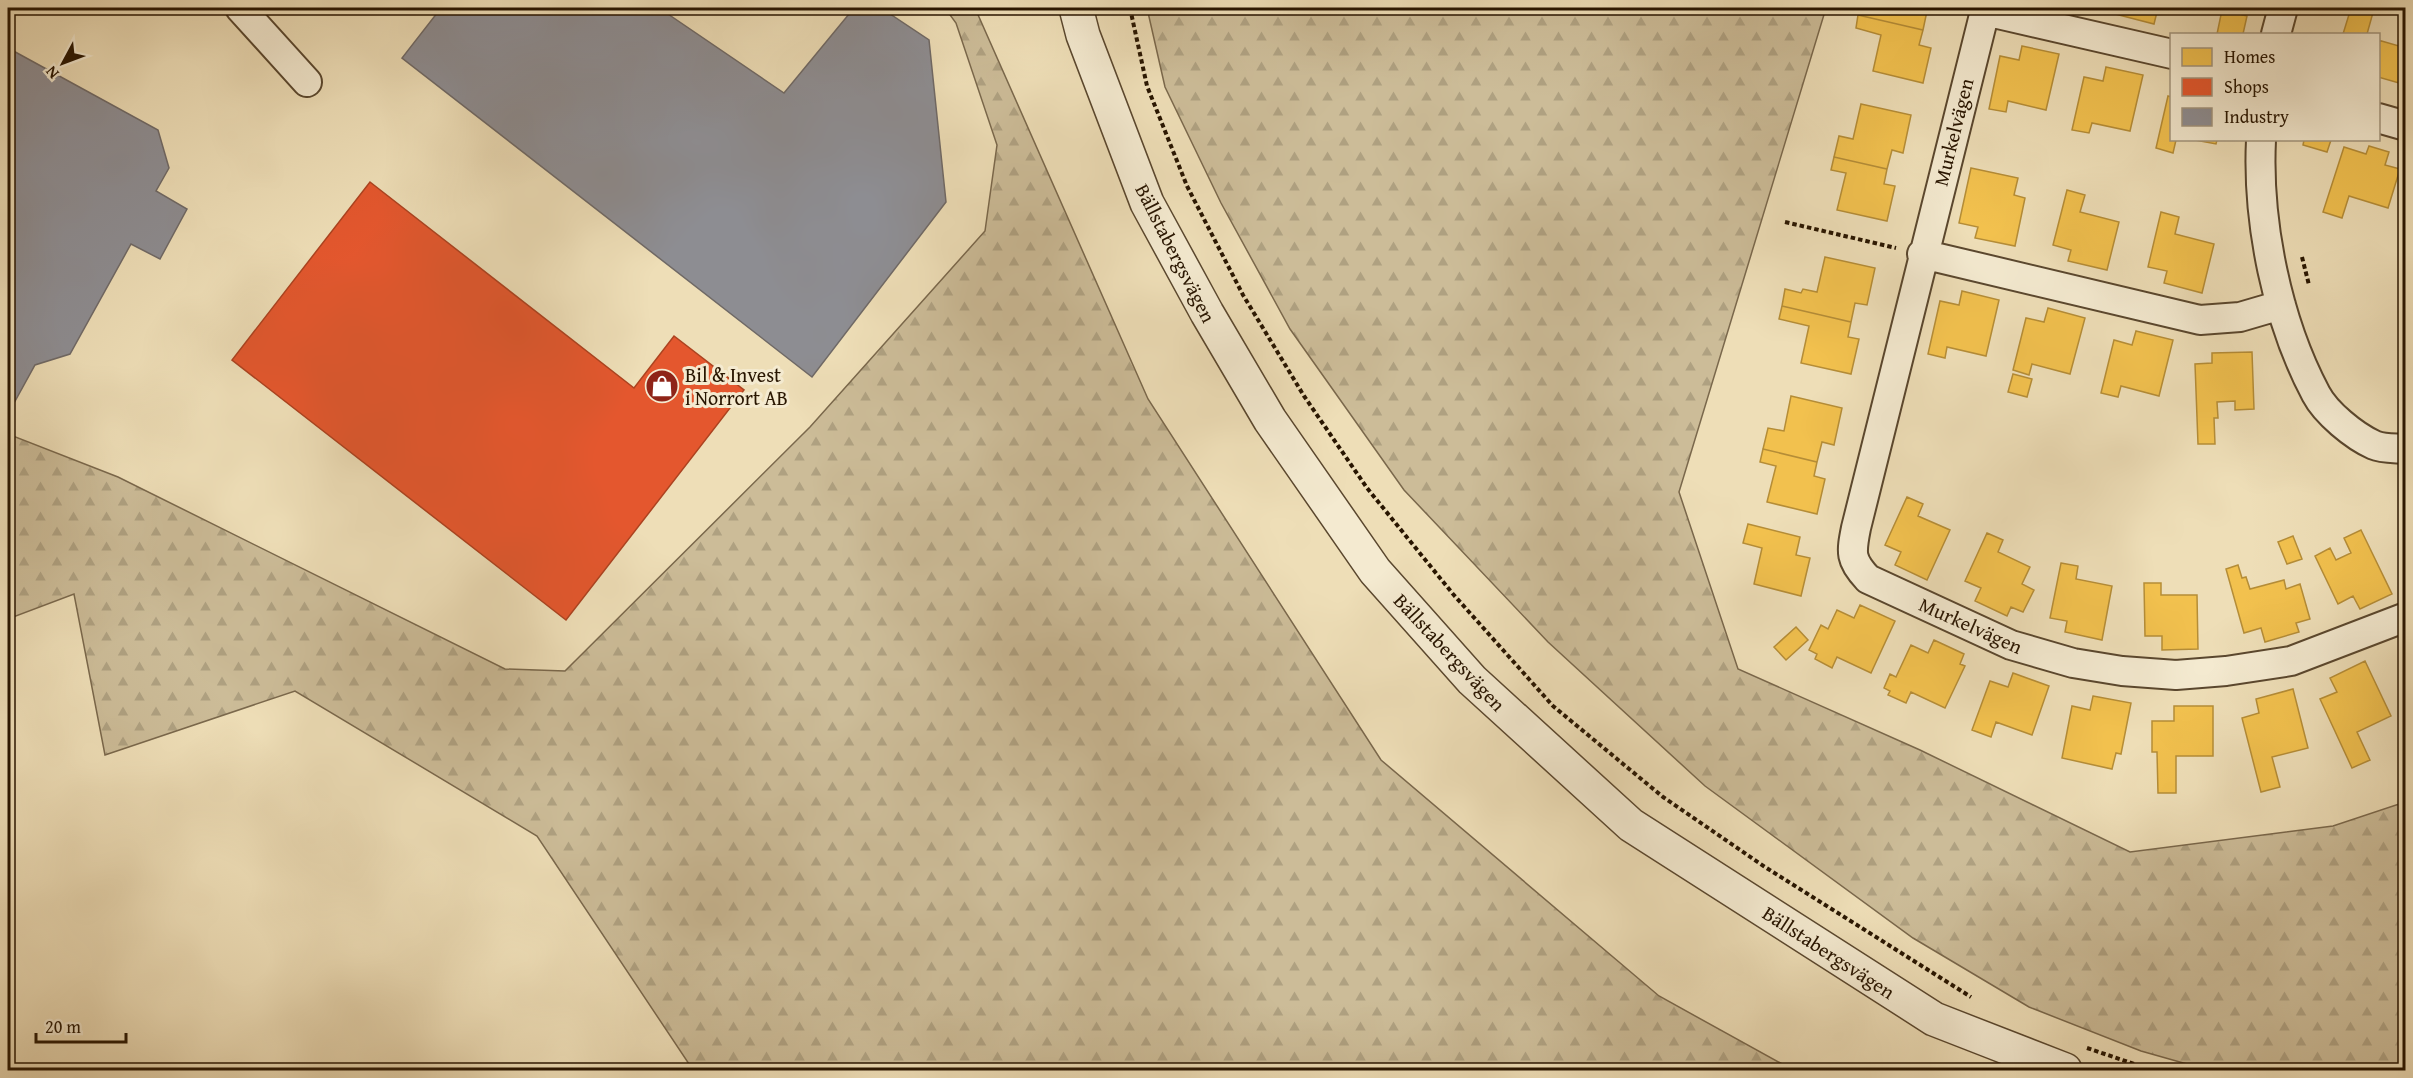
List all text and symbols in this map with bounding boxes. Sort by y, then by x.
north arrow [33,33,93,93]
legend [2170,33,2380,141]
text: Homes [2224,43,2275,70]
text: N [39,61,64,85]
text: Shops [2224,73,2269,100]
street label: Murkelvägen [1926,75,1980,189]
text: Industry [2224,103,2289,130]
street label: Bällstabergsvägen [1129,179,1223,327]
place label: Bil & Invest i Norrort AB [685,360,788,412]
shop icon: Bil & Invest i Norrort AB [644,368,680,404]
street label: Bällstabergsvägen [1387,586,1513,718]
street label: Murkelvägen [1915,589,2027,661]
street label: Bällstabergsvägen [1757,898,1901,1006]
scale bar [36,1006,126,1044]
text: 20 m [45,1013,81,1040]

